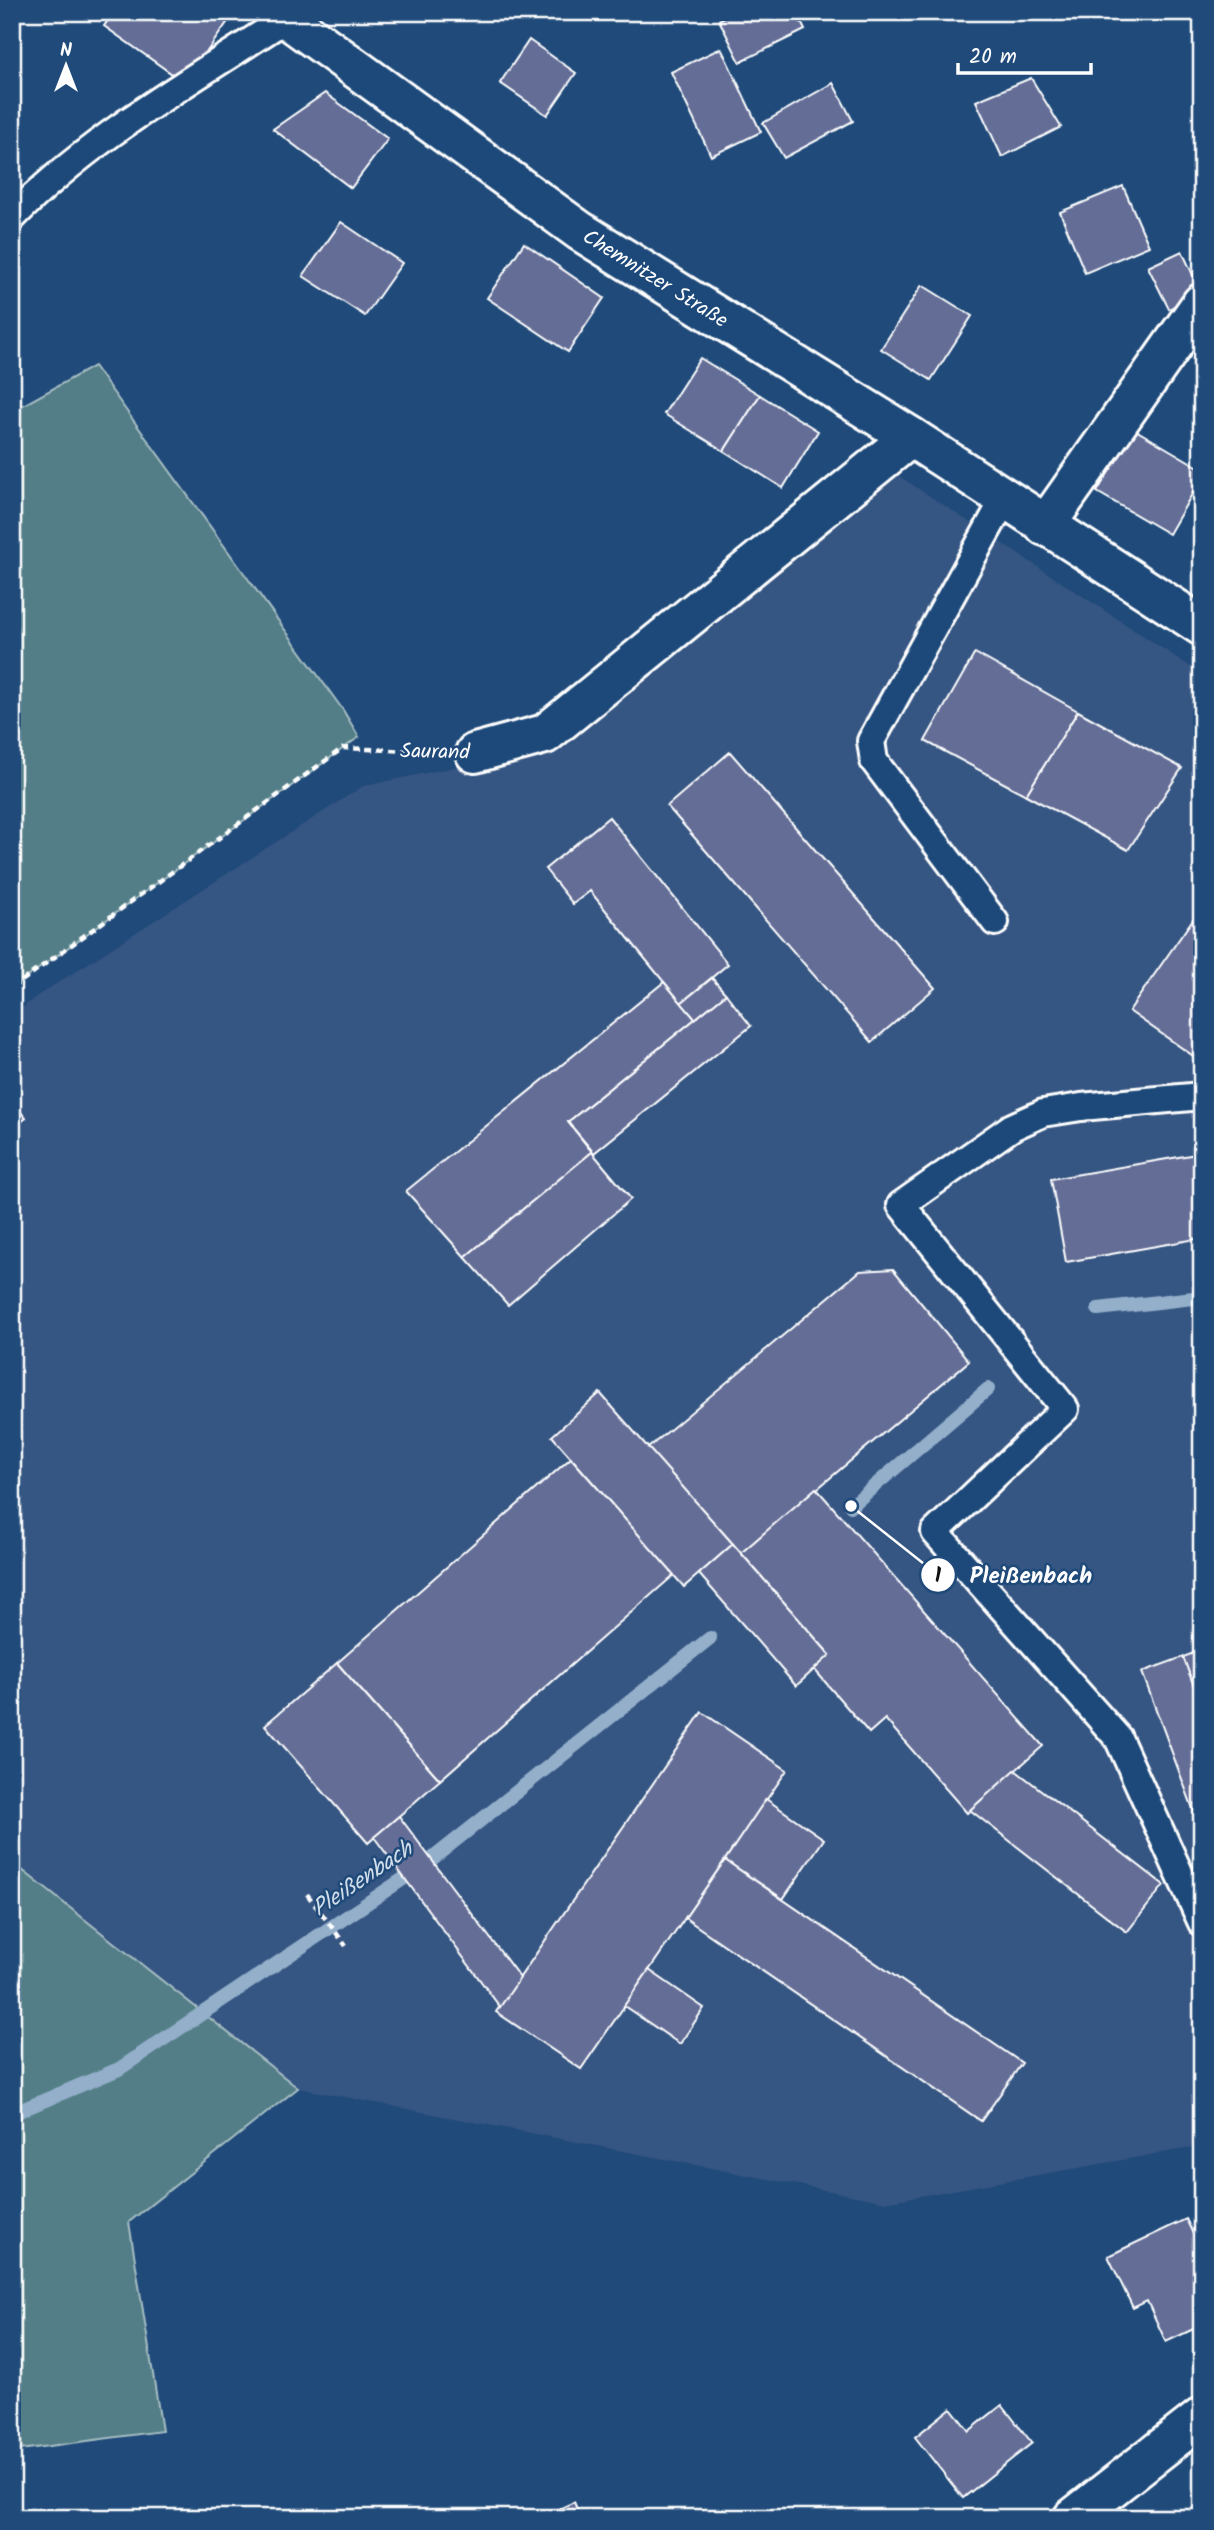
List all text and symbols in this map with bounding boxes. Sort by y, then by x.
north arrow [32,32,102,102]
scale bar [958,32,1092,76]
text: N [60,36,72,66]
text: 20 m [969,41,1017,74]
street label: Chemnitzer Straße [575,221,735,338]
street label: Saurand [400,735,471,770]
callout: Pleißenbach [921,1553,1107,1597]
text: Pleißenbach [970,1559,1092,1595]
text: 1 [935,1560,942,1593]
water label: Pleißenbach [305,1832,422,1927]

